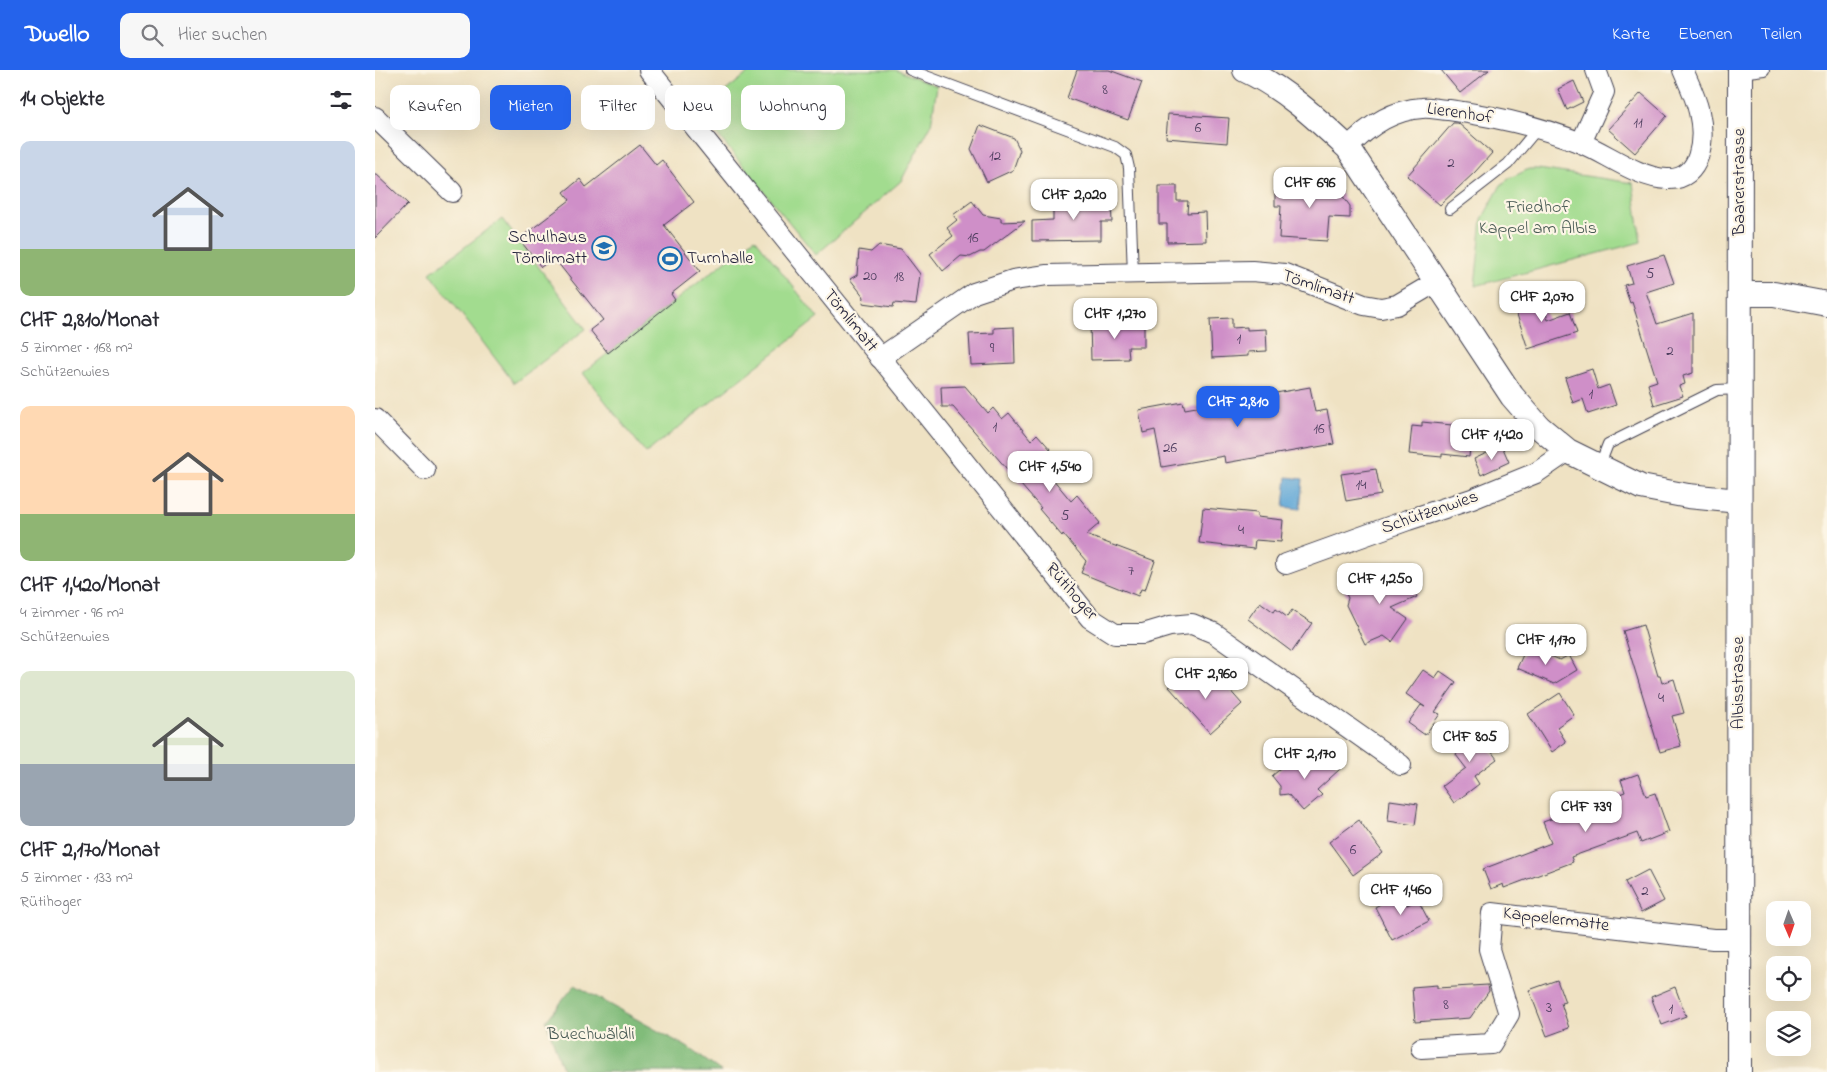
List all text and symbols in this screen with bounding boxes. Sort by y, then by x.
search box [120,13,470,58]
text: Dwello [25,18,90,53]
icon: search [138,21,166,49]
text: Hier suchen [178,22,267,49]
text: Karte [1612,22,1650,48]
text: Ebenen [1678,22,1732,48]
text: Teilen [1760,22,1802,48]
house number: 8 [1102,79,1108,101]
text: 14 Objekte [20,85,104,115]
chip: Kaufen [390,85,480,130]
chip: Mieten [490,85,571,130]
chip: Filter [581,85,655,130]
chip: Neu [665,85,731,130]
chip: Wohnung [741,85,845,130]
icon: filters [327,86,355,114]
street label: Lierenhof [1425,96,1495,132]
house number: 11 [1633,112,1643,134]
house number: 6 [1195,117,1202,139]
street label: Baarerstrasse [1727,127,1753,237]
house number: 12 [989,145,1002,167]
house number: 2 [1447,152,1455,174]
pin: CHF 696 [1264,166,1356,209]
text: CHF 696 [1284,171,1336,195]
icon: home [143,174,233,264]
pin: CHF 2,020 [1017,178,1131,221]
text: CHF 2,020 [1042,183,1106,207]
park label: Friedhof Kappel am Albis [1479,195,1597,242]
place label: Schulhaus Tömlimatt [508,225,587,272]
house number: 16 [967,227,979,249]
school or university icon: Schulhaus Tömlimatt [591,235,617,261]
sports icon: Turnhalle [657,246,683,272]
place label: Turnhalle [687,246,754,272]
house number: 5 [1646,263,1655,285]
street label: Tömlimatt [1278,264,1358,312]
house number: 20 [863,265,877,287]
house number: 18 [894,266,905,288]
pin: CHF 2,070 [1485,280,1599,323]
street label: Tömlimatt [816,284,884,358]
text: CHF 2,070 [1510,285,1574,309]
pin: CHF 1,270 [1058,298,1172,340]
text: CHF 1,270 [1084,302,1146,326]
text: CHF 2,810/Monat [20,306,159,336]
house number: 1 [1237,328,1242,350]
text: 5 Zimmer · 168 m² [20,336,133,360]
house number: 9 [990,337,995,359]
house number: 2 [1666,340,1674,362]
text: Schützenwies [20,360,110,384]
house number: 1 [1589,383,1594,405]
pin: CHF 2,810 [1181,386,1295,428]
text: CHF 2,810 [1207,390,1269,414]
house number: 1 [993,416,998,438]
house number: 16 [1313,418,1325,440]
pin: CHF 1,420 [1435,418,1549,461]
text: CHF 1,420 [1461,423,1523,447]
house number: 26 [1163,437,1177,459]
icon: home [143,439,233,529]
pin: CHF 1,540 [993,450,1107,493]
text: CHF 1,540 [1019,455,1081,479]
house number: 14 [1356,474,1366,496]
street label: Schützenwies [1378,484,1482,542]
house number: 5 [1061,505,1070,527]
house number: 4 [1238,519,1244,541]
street label: Rütihoger [1038,557,1104,628]
house number: 7 [1128,560,1134,582]
pin: CHF 1,250 [1323,562,1437,605]
text: CHF 1,250 [1348,567,1412,591]
text: CHF 1,420/Monat [20,571,160,601]
text: 4 Zimmer · 96 m² [20,601,124,625]
pin: CHF 1,170 [1489,624,1603,666]
text: Schützenwies [20,625,110,649]
text: CHF 1,170 [1517,628,1575,652]
street label: Albisstrasse [1726,636,1752,729]
pin: CHF 2,960 [1149,658,1263,700]
text: CHF 2,960 [1175,662,1237,686]
house number: 4 [1658,687,1664,709]
icon: home [143,704,233,794]
pin: CHF 805 [1424,720,1516,763]
text: CHF 805 [1443,725,1497,749]
pin: CHF 2,170 [1248,738,1362,780]
text: CHF 2,170 [1274,742,1336,766]
pin: CHF 739 [1540,790,1632,833]
text: CHF 739 [1561,795,1611,819]
text: CHF 2,170/Monat [20,836,160,866]
house number: 6 [1350,839,1357,861]
text: 5 Zimmer · 133 m² [20,866,133,890]
pin: CHF 1,460 [1344,874,1458,916]
text: CHF 1,460 [1371,878,1431,902]
house number: 2 [1641,880,1649,902]
text: Rütihoger [20,890,81,914]
street label: Kappelermatte [1502,901,1611,940]
north arrow [1766,901,1811,946]
map controls [1766,901,1811,1056]
button: locate [1766,956,1811,1001]
house number: 8 [1443,994,1449,1016]
house number: 3 [1546,997,1552,1019]
house number: 1 [1669,998,1674,1020]
button: layers [1766,1011,1811,1056]
park label: Buechwäldli [546,1022,635,1048]

